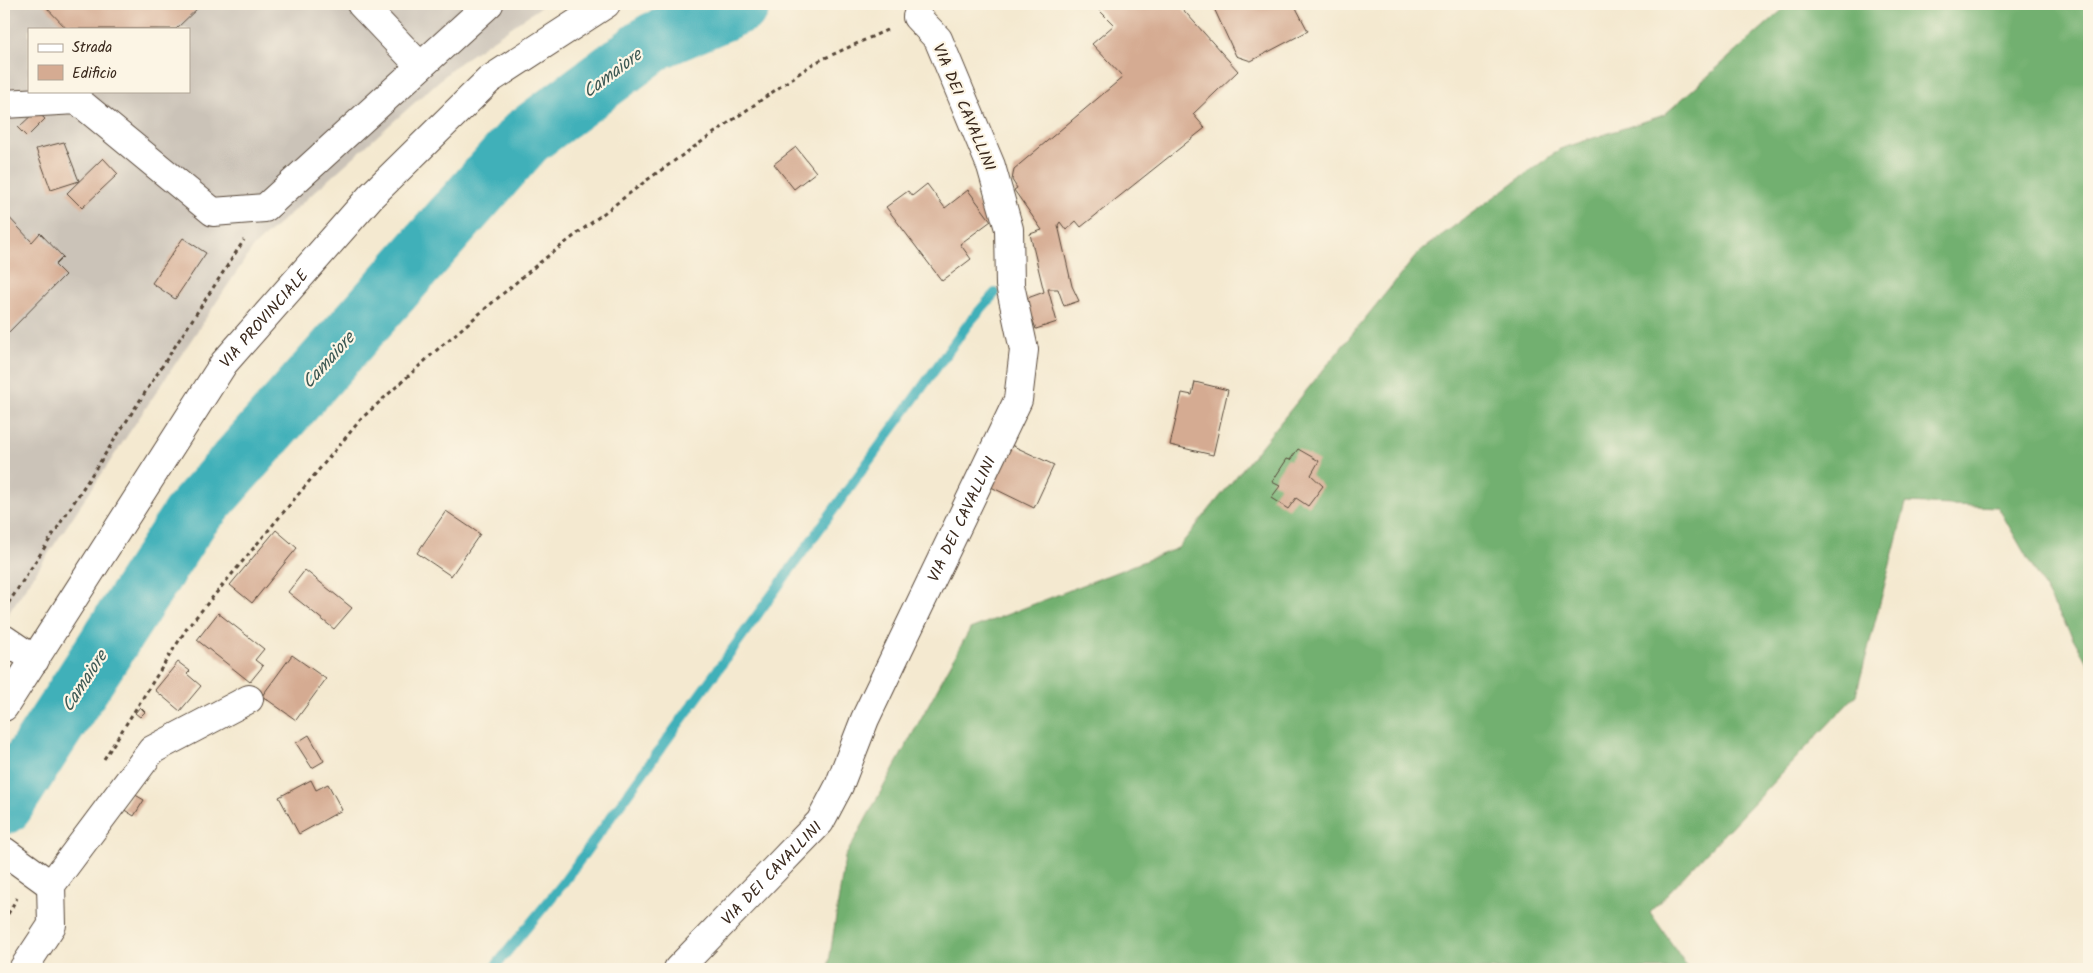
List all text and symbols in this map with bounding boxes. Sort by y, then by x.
legend [28,28,190,92]
text: Strada [72,36,112,60]
street label: VIA DEI CAVALLINI [925,40,1002,175]
water label: Camaiore [577,41,650,106]
text: Edificio [72,62,117,86]
street label: VIA PROVINCIALE [214,264,315,374]
water label: Camaiore [295,324,364,396]
street label: VIA DEI CAVALLINI [922,452,1003,586]
water label: Camaiore [54,644,117,718]
street label: VIA DEI CAVALLINI [716,816,829,931]

